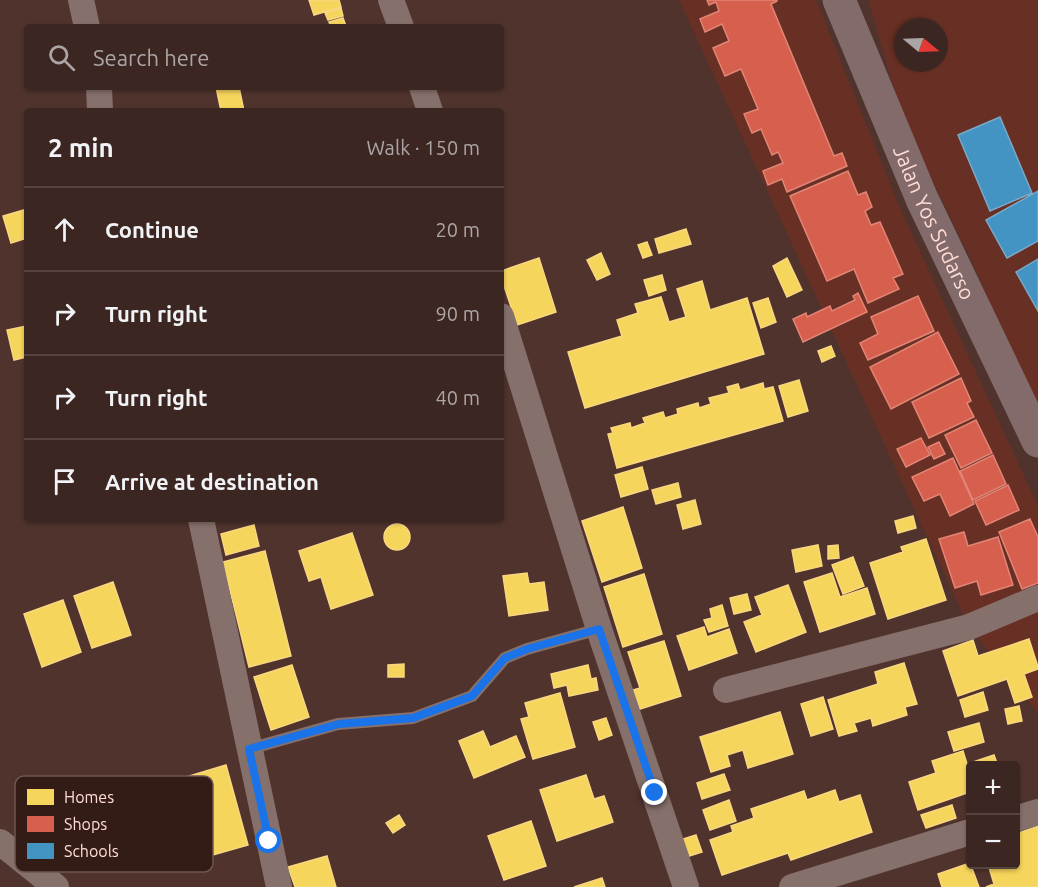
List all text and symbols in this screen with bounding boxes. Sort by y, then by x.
north arrow [894,18,948,72]
search box [24,24,504,90]
icon: search [45,41,78,74]
text: Search here [93,45,209,70]
text: 2 min [48,133,114,162]
text: Walk · 150 m [367,136,480,159]
street label: Jalan Yos Sudarso [889,142,980,303]
icon: ahead [48,213,81,246]
text: Continue [105,217,199,242]
text: 20 m [436,218,480,241]
icon: right [48,297,81,330]
text: Turn right [105,301,207,326]
text: 90 m [436,302,480,325]
icon: right [48,381,81,414]
text: Turn right [105,385,207,410]
text: 40 m [436,386,480,409]
icon: arrive [48,465,81,498]
text: Arrive at destination [105,469,319,494]
map controls [966,761,1020,869]
button: + [966,761,1020,815]
legend [15,776,213,872]
route end [641,779,667,805]
text: Homes [64,788,114,806]
text: Shops [64,815,107,833]
button: − [966,815,1020,869]
route start [255,827,281,853]
text: Schools [64,842,119,860]

